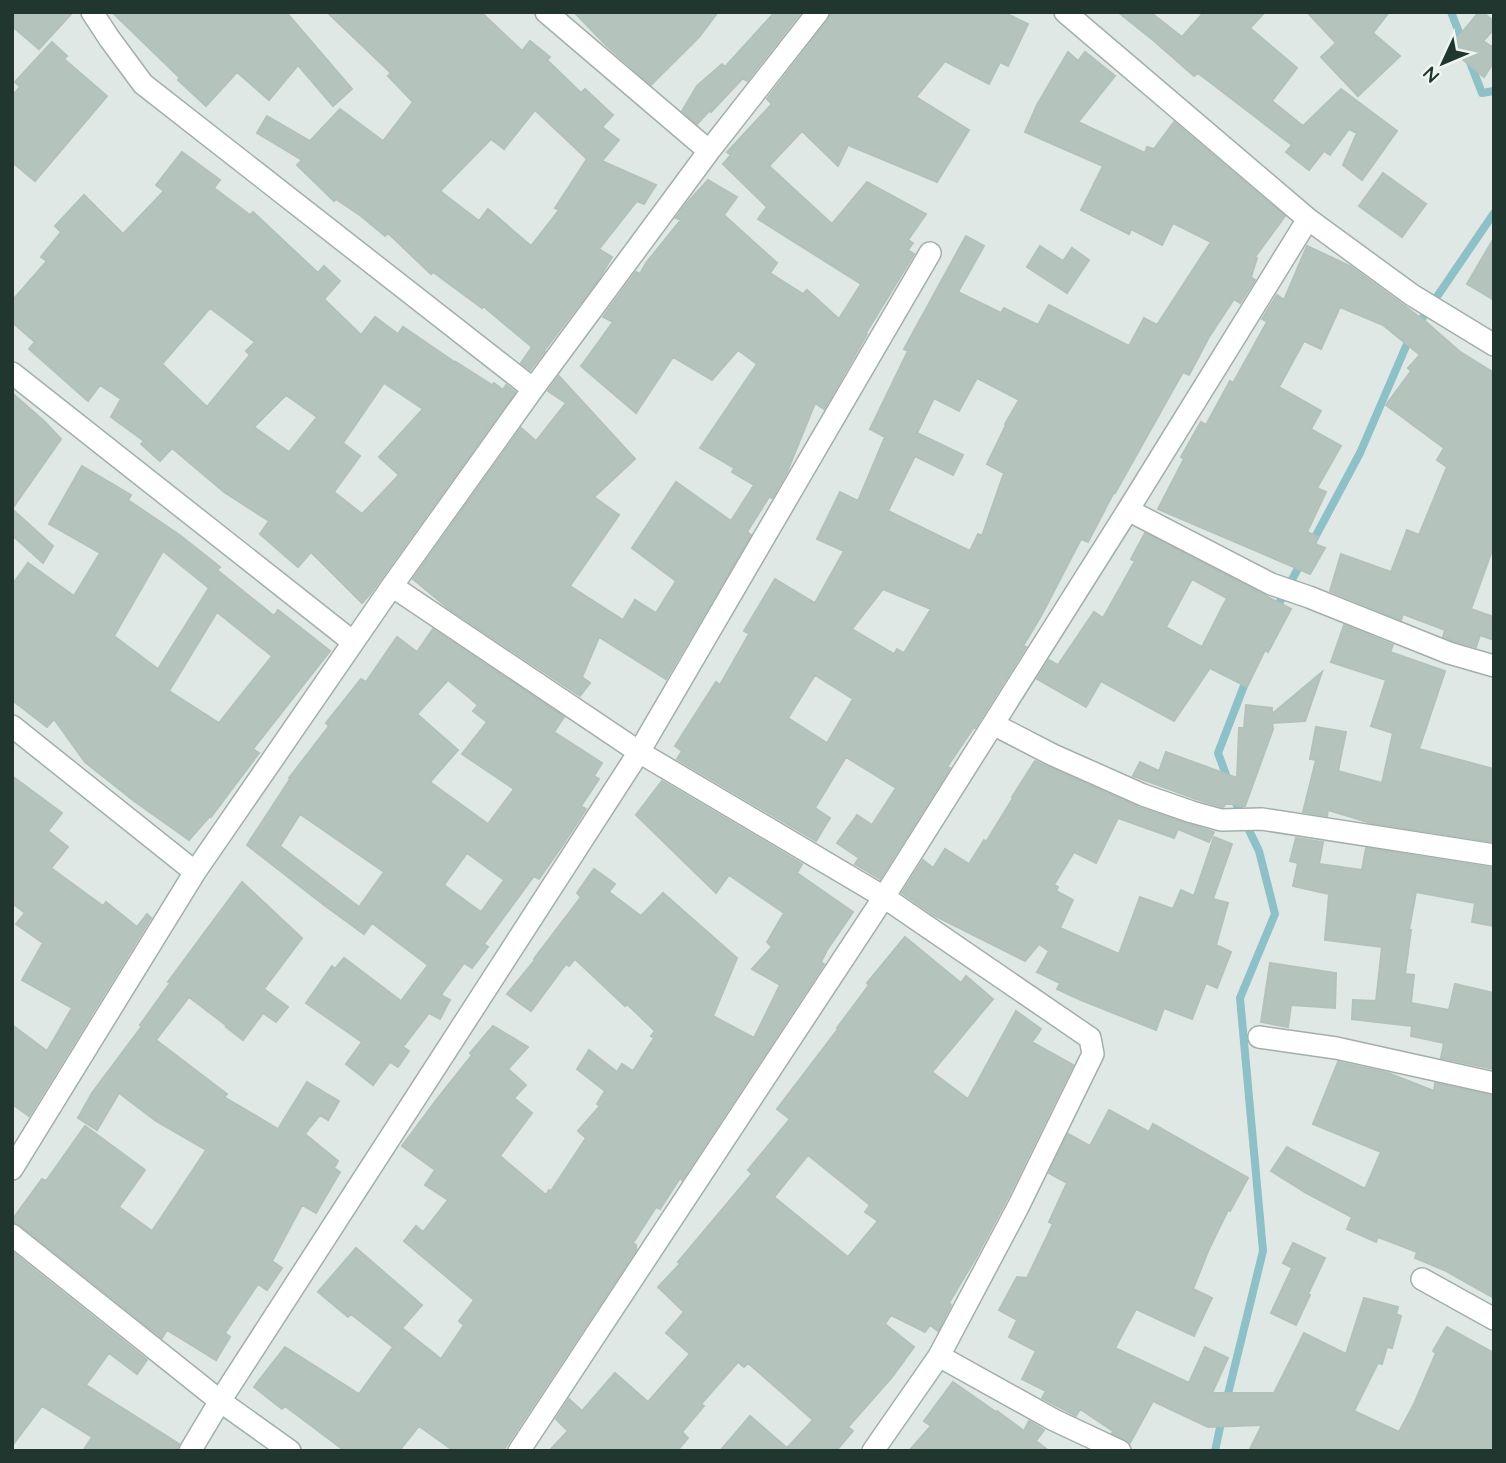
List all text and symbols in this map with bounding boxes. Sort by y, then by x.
north arrow [1408,28,1478,98]
text: N [1417,61,1444,88]

